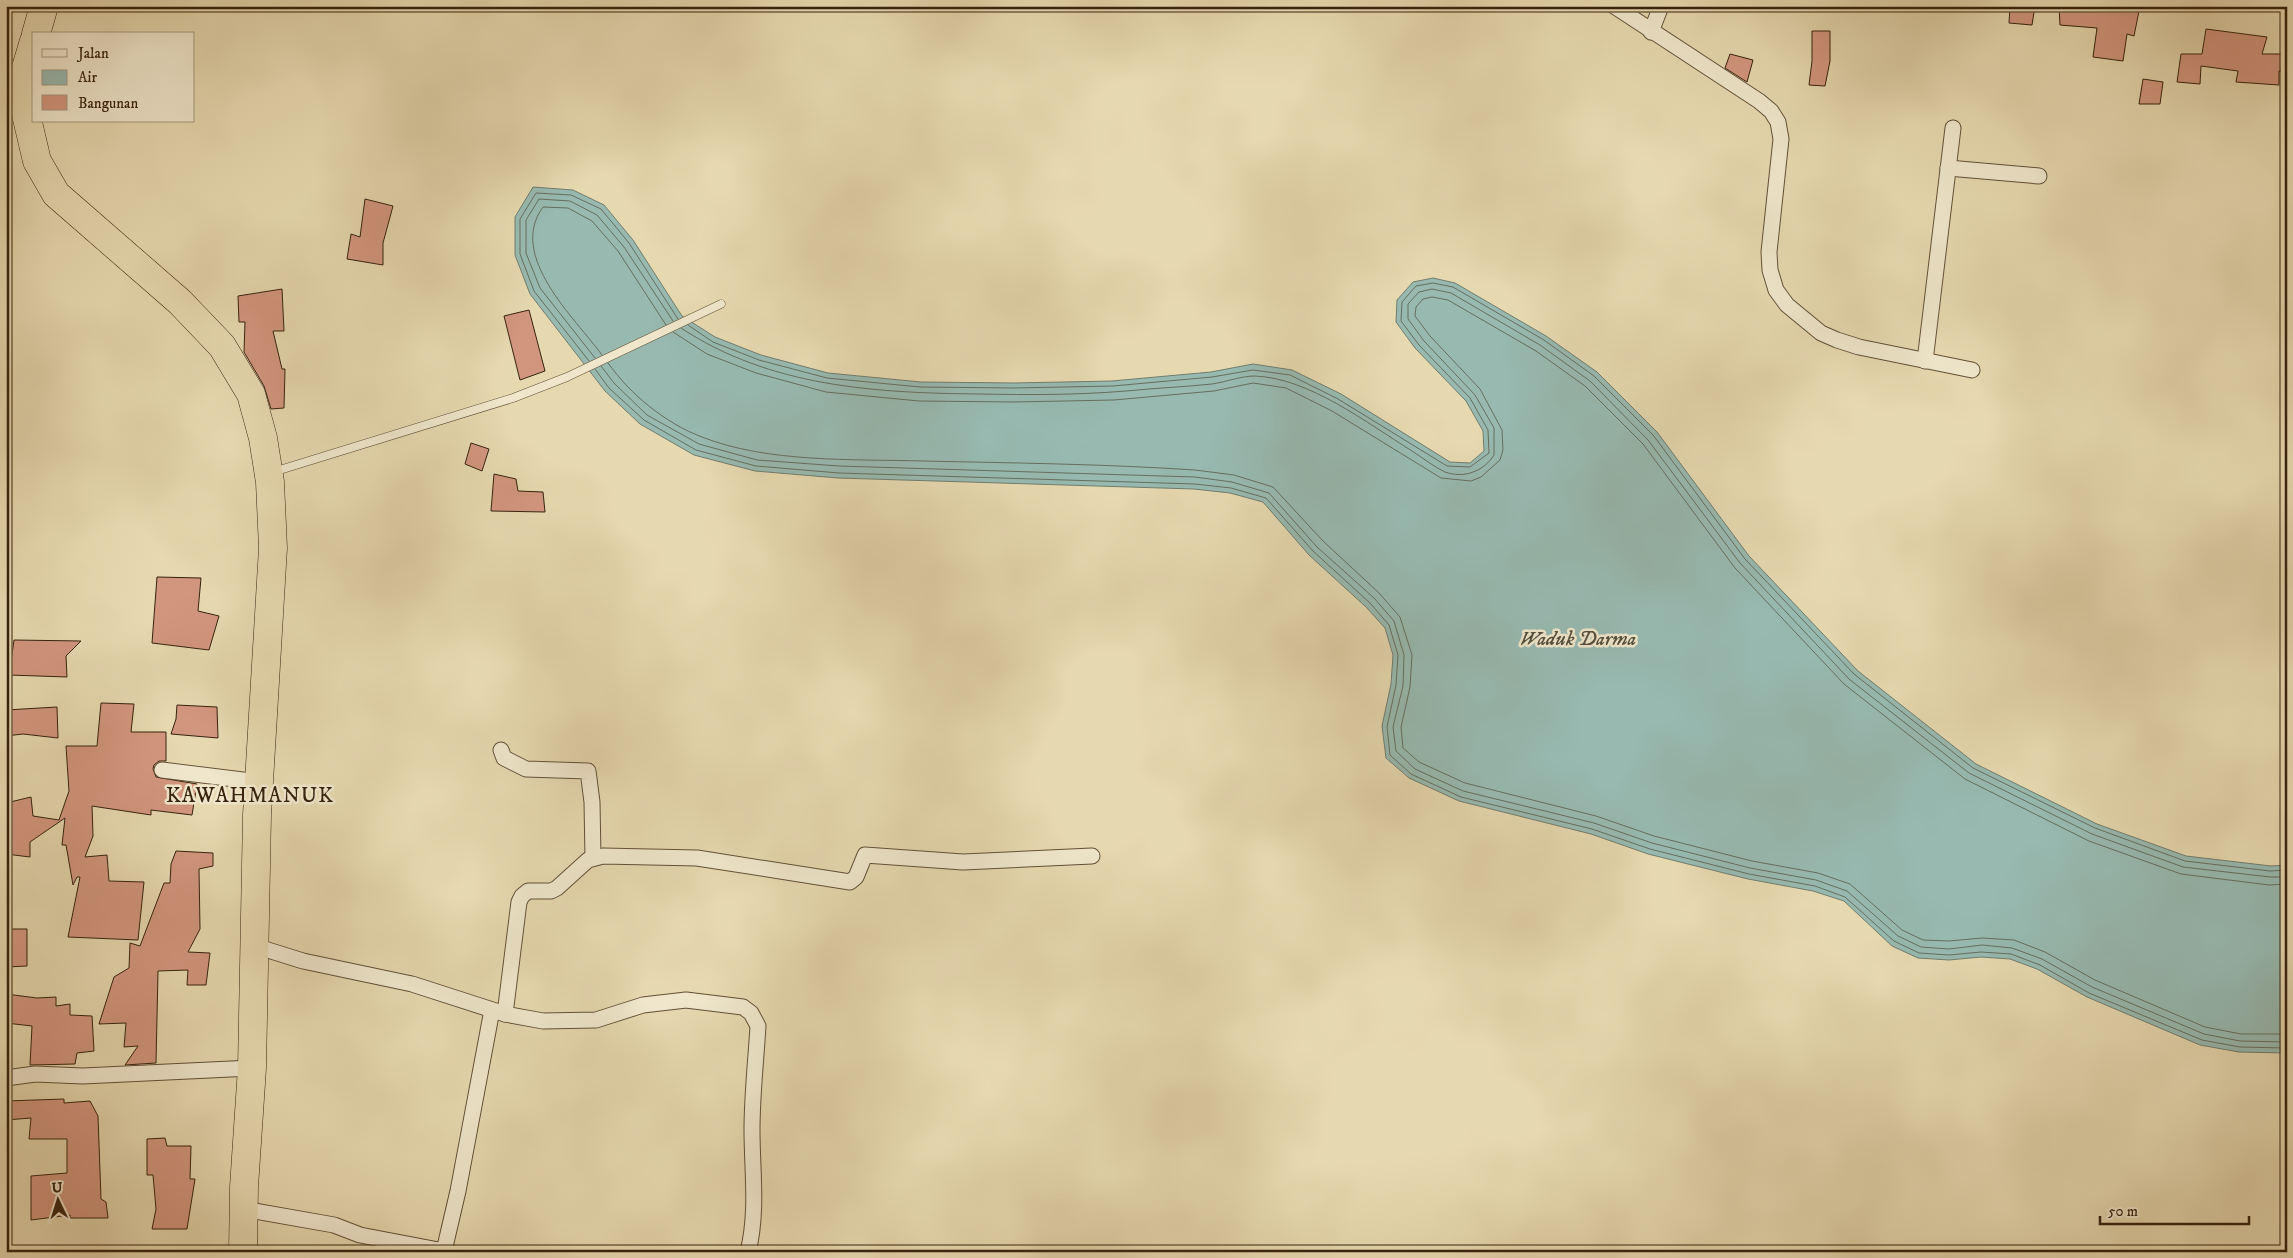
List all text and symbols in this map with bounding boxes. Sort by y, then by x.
legend [32,32,195,122]
text: Jalan [76,44,109,63]
text: Air [78,68,97,87]
text: Bangunan [78,94,138,113]
water label: Waduk Darma [1520,627,1636,652]
district label: KAWAHMANUK [166,783,334,809]
north arrow [32,1176,82,1226]
text: U [51,1179,63,1197]
scale bar [2100,1193,2249,1225]
text: 50 m [2108,1202,2138,1221]

